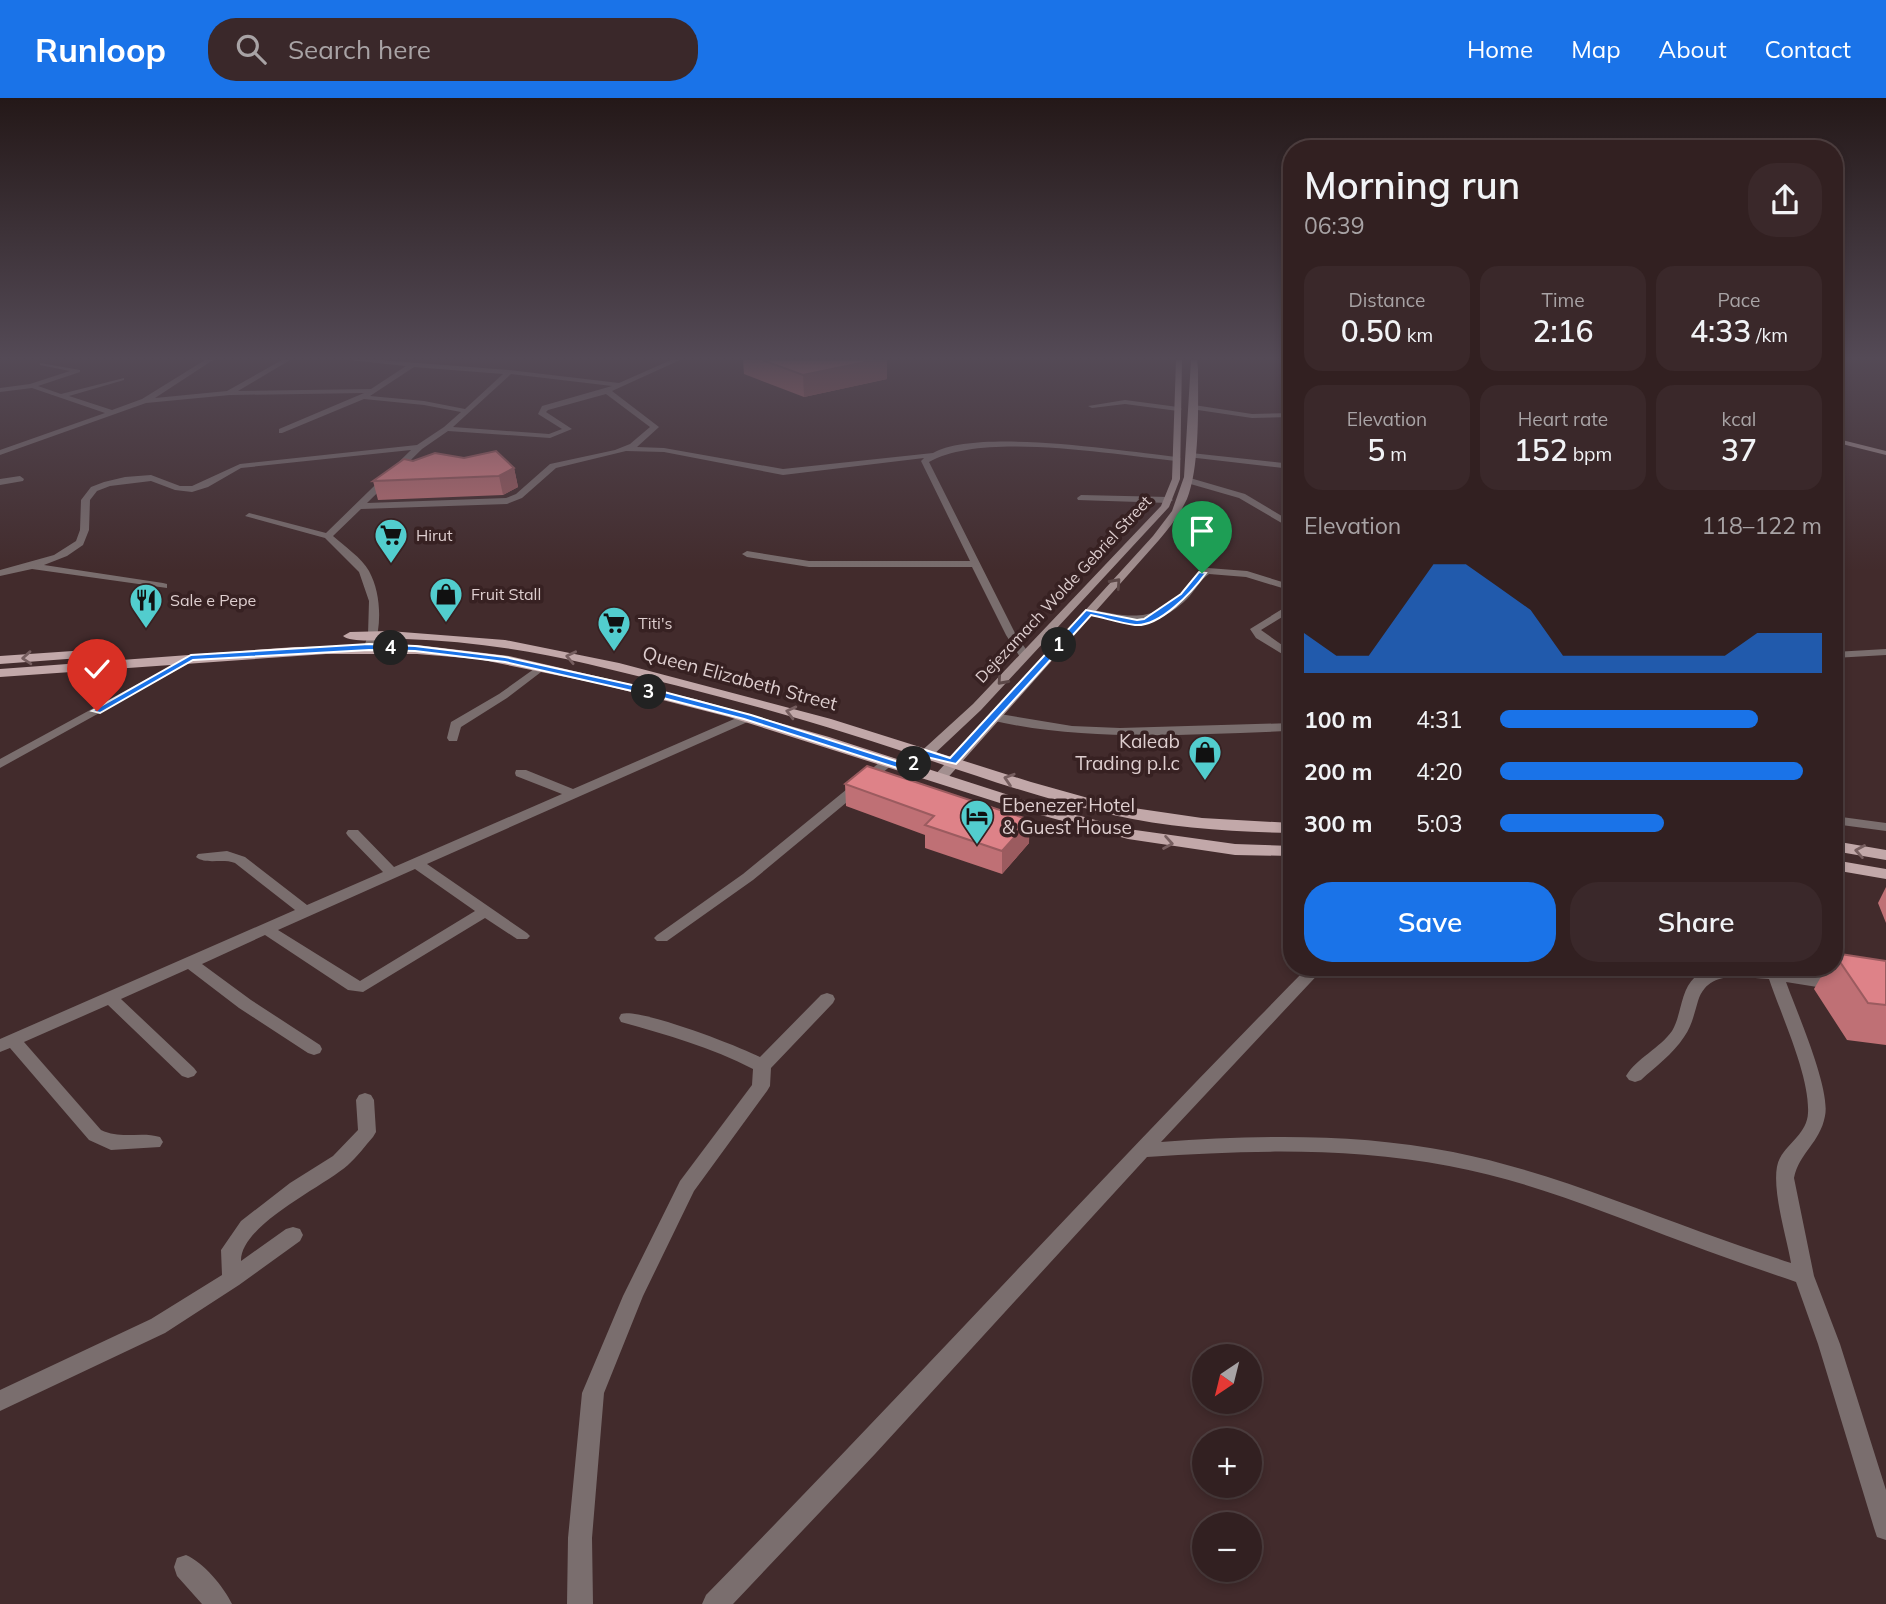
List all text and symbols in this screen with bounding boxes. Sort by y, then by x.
search box [208,18,698,81]
text: Runloop [35,29,166,70]
icon: search [232,30,270,68]
text: Search here [288,33,431,66]
text: Home [1467,34,1533,64]
text: Map [1571,34,1621,64]
text: About [1659,34,1727,64]
text: Contact [1765,34,1851,64]
text: Morning run [1304,161,1520,209]
button: share [1748,163,1822,237]
text: 06:39 [1304,211,1364,240]
text: Distance [1349,288,1425,312]
text: Time [1541,288,1585,312]
text: Pace [1718,288,1760,312]
text: 0.50 [1341,312,1402,350]
text: 2:16 [1532,312,1594,350]
text: 4:33 [1690,312,1751,350]
text: km [1402,323,1433,347]
text: /km [1751,323,1788,347]
text: Elevation [1347,407,1427,431]
text: Heart rate [1518,407,1608,431]
text: kcal [1722,407,1756,431]
text: 5 [1367,431,1385,469]
text: 152 [1514,431,1568,469]
text: 37 [1721,431,1757,469]
text: m [1385,442,1407,466]
text: bpm [1568,442,1612,466]
street label: Dejezamach Wolde Gebriel Street [971,491,1155,687]
pin [1172,501,1232,573]
text: Elevation [1304,511,1401,540]
text: 118–122 m [1701,511,1822,540]
icon: arrive [1183,512,1221,550]
supermarket icon: Hirut [372,516,410,565]
place label: Hirut [416,525,453,545]
shop icon: Fruit Stall [427,575,465,624]
one-way arrow [1107,578,1120,591]
restaurant icon: Sale e Pepe [127,581,165,630]
place label: Fruit Stall [471,584,541,604]
place label: Sale e Pepe [170,590,256,610]
supermarket icon: Titi's [595,604,633,653]
place label: Titi's [638,613,672,633]
pin: 1 [1042,628,1076,662]
pin: 4 [374,630,408,666]
text: 1 [1053,632,1064,656]
text: 4 [385,635,396,659]
pin [67,639,127,711]
street label: Queen Elizabeth Street [640,640,840,716]
one-way arrow [21,650,32,665]
icon: check [78,650,116,688]
one-way arrow [565,651,577,665]
one-way arrow [998,672,1010,685]
pin: 3 [632,674,666,710]
text: 3 [643,679,654,703]
text: 100 m [1304,705,1372,734]
text: 4:31 [1416,705,1463,734]
one-way arrow [785,706,797,720]
place label: Kaleab Trading p.l.c [1075,729,1180,775]
shop icon: Kaleab Trading p.l.c [1186,733,1224,782]
pin: 2 [897,746,932,782]
text: 2 [908,751,919,775]
text: 200 m [1304,757,1372,786]
text: 4:20 [1416,757,1463,786]
one-way arrow [1003,773,1015,787]
place label: Ebenezer Hotel & Guest House [1002,793,1135,839]
hotel icon: Ebenezer Hotel & Guest House [958,797,996,846]
text: 300 m [1304,809,1372,838]
text: 5:03 [1416,809,1463,838]
one-way arrow [1162,835,1174,850]
one-way arrow [1854,844,1866,859]
button: Save [1304,882,1556,962]
button: Share [1570,882,1822,962]
north arrow [1192,1344,1262,1414]
map controls [1192,1344,1262,1582]
button: + [1192,1428,1262,1498]
button: − [1192,1512,1262,1582]

